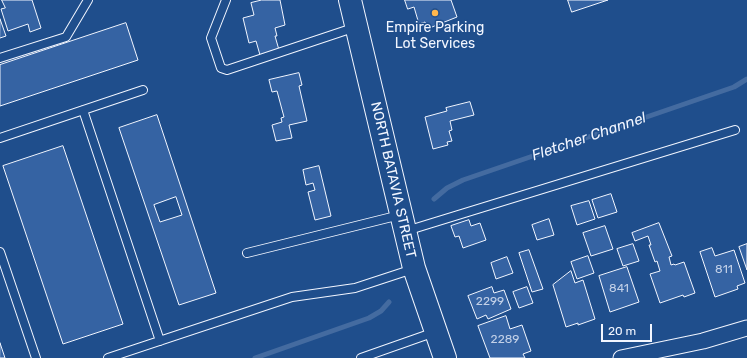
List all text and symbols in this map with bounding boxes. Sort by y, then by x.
marker: Empire Parking Lot Services [430,8,440,18]
place label: Empire Parking Lot Services [386,20,484,52]
street label: NORTH BATAVIA STREET [367,100,419,260]
water label: Fletcher Channel [529,109,649,165]
house number: 811 [715,263,733,277]
house number: 841 [609,282,629,296]
house number: 2299 [476,295,504,309]
scale bar [603,316,654,342]
text: 20 m [608,324,636,338]
house number: 2289 [491,333,519,347]

